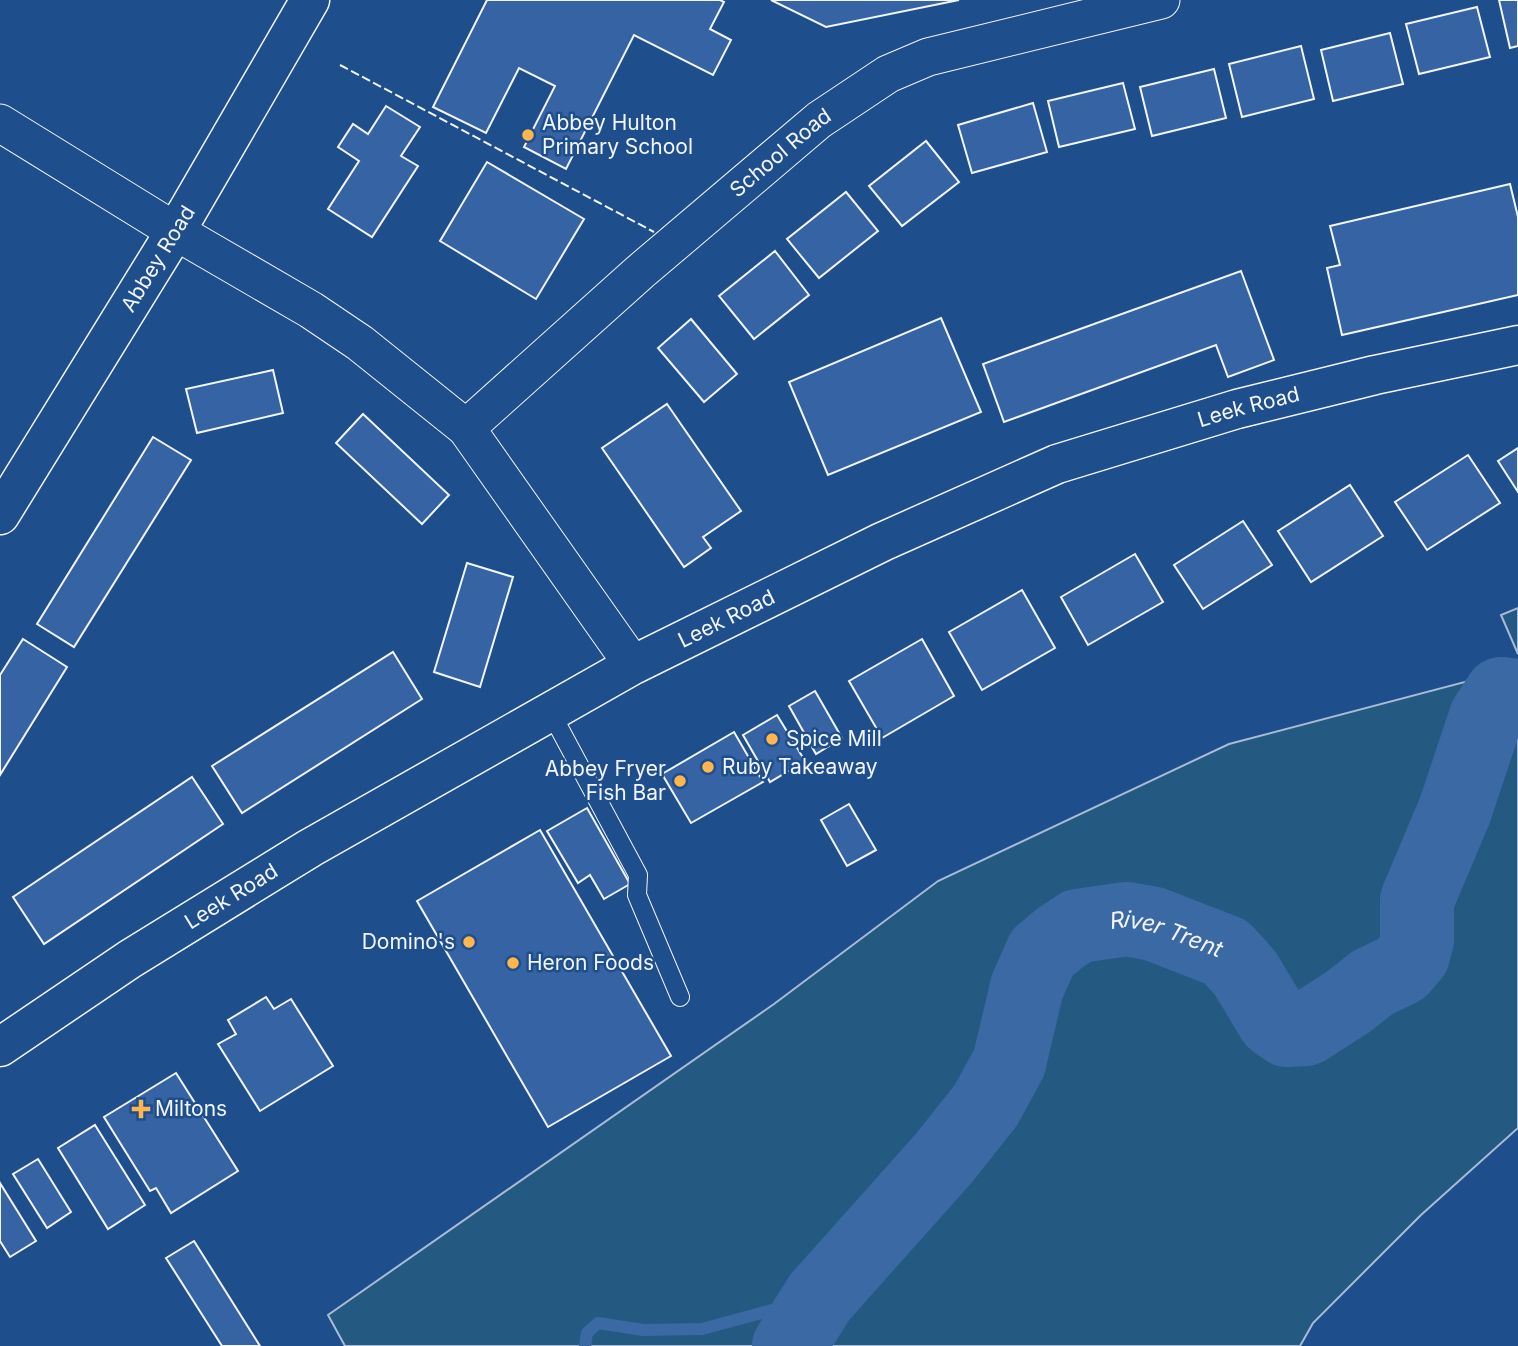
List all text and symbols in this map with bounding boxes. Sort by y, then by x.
street label: School Road [725,103,836,202]
place label: Abbey Hulton Primary School [542,110,693,159]
marker: Abbey Hulton Primary School [520,127,536,143]
street label: Abbey Road [115,201,200,316]
street label: Leek Road [1194,381,1302,432]
street label: Leek Road [674,584,779,653]
place label: Spice Mill [786,726,882,751]
marker: Spice Mill [764,731,780,747]
place label: Ruby Takeaway [722,754,878,779]
place label: Abbey Fryer Fish Bar [545,756,666,805]
marker: Ruby Takeaway [700,759,716,775]
marker: Abbey Fryer Fish Bar [672,773,688,789]
street label: Leek Road [180,858,282,934]
water label: River Trent [1108,905,1227,964]
place label: Domino's [362,929,455,954]
marker: Domino's [461,934,477,950]
place label: Heron Foods [527,950,654,975]
marker: Heron Foods [505,955,521,971]
place label: Miltons [155,1096,227,1121]
marker: Miltons [133,1101,149,1117]

